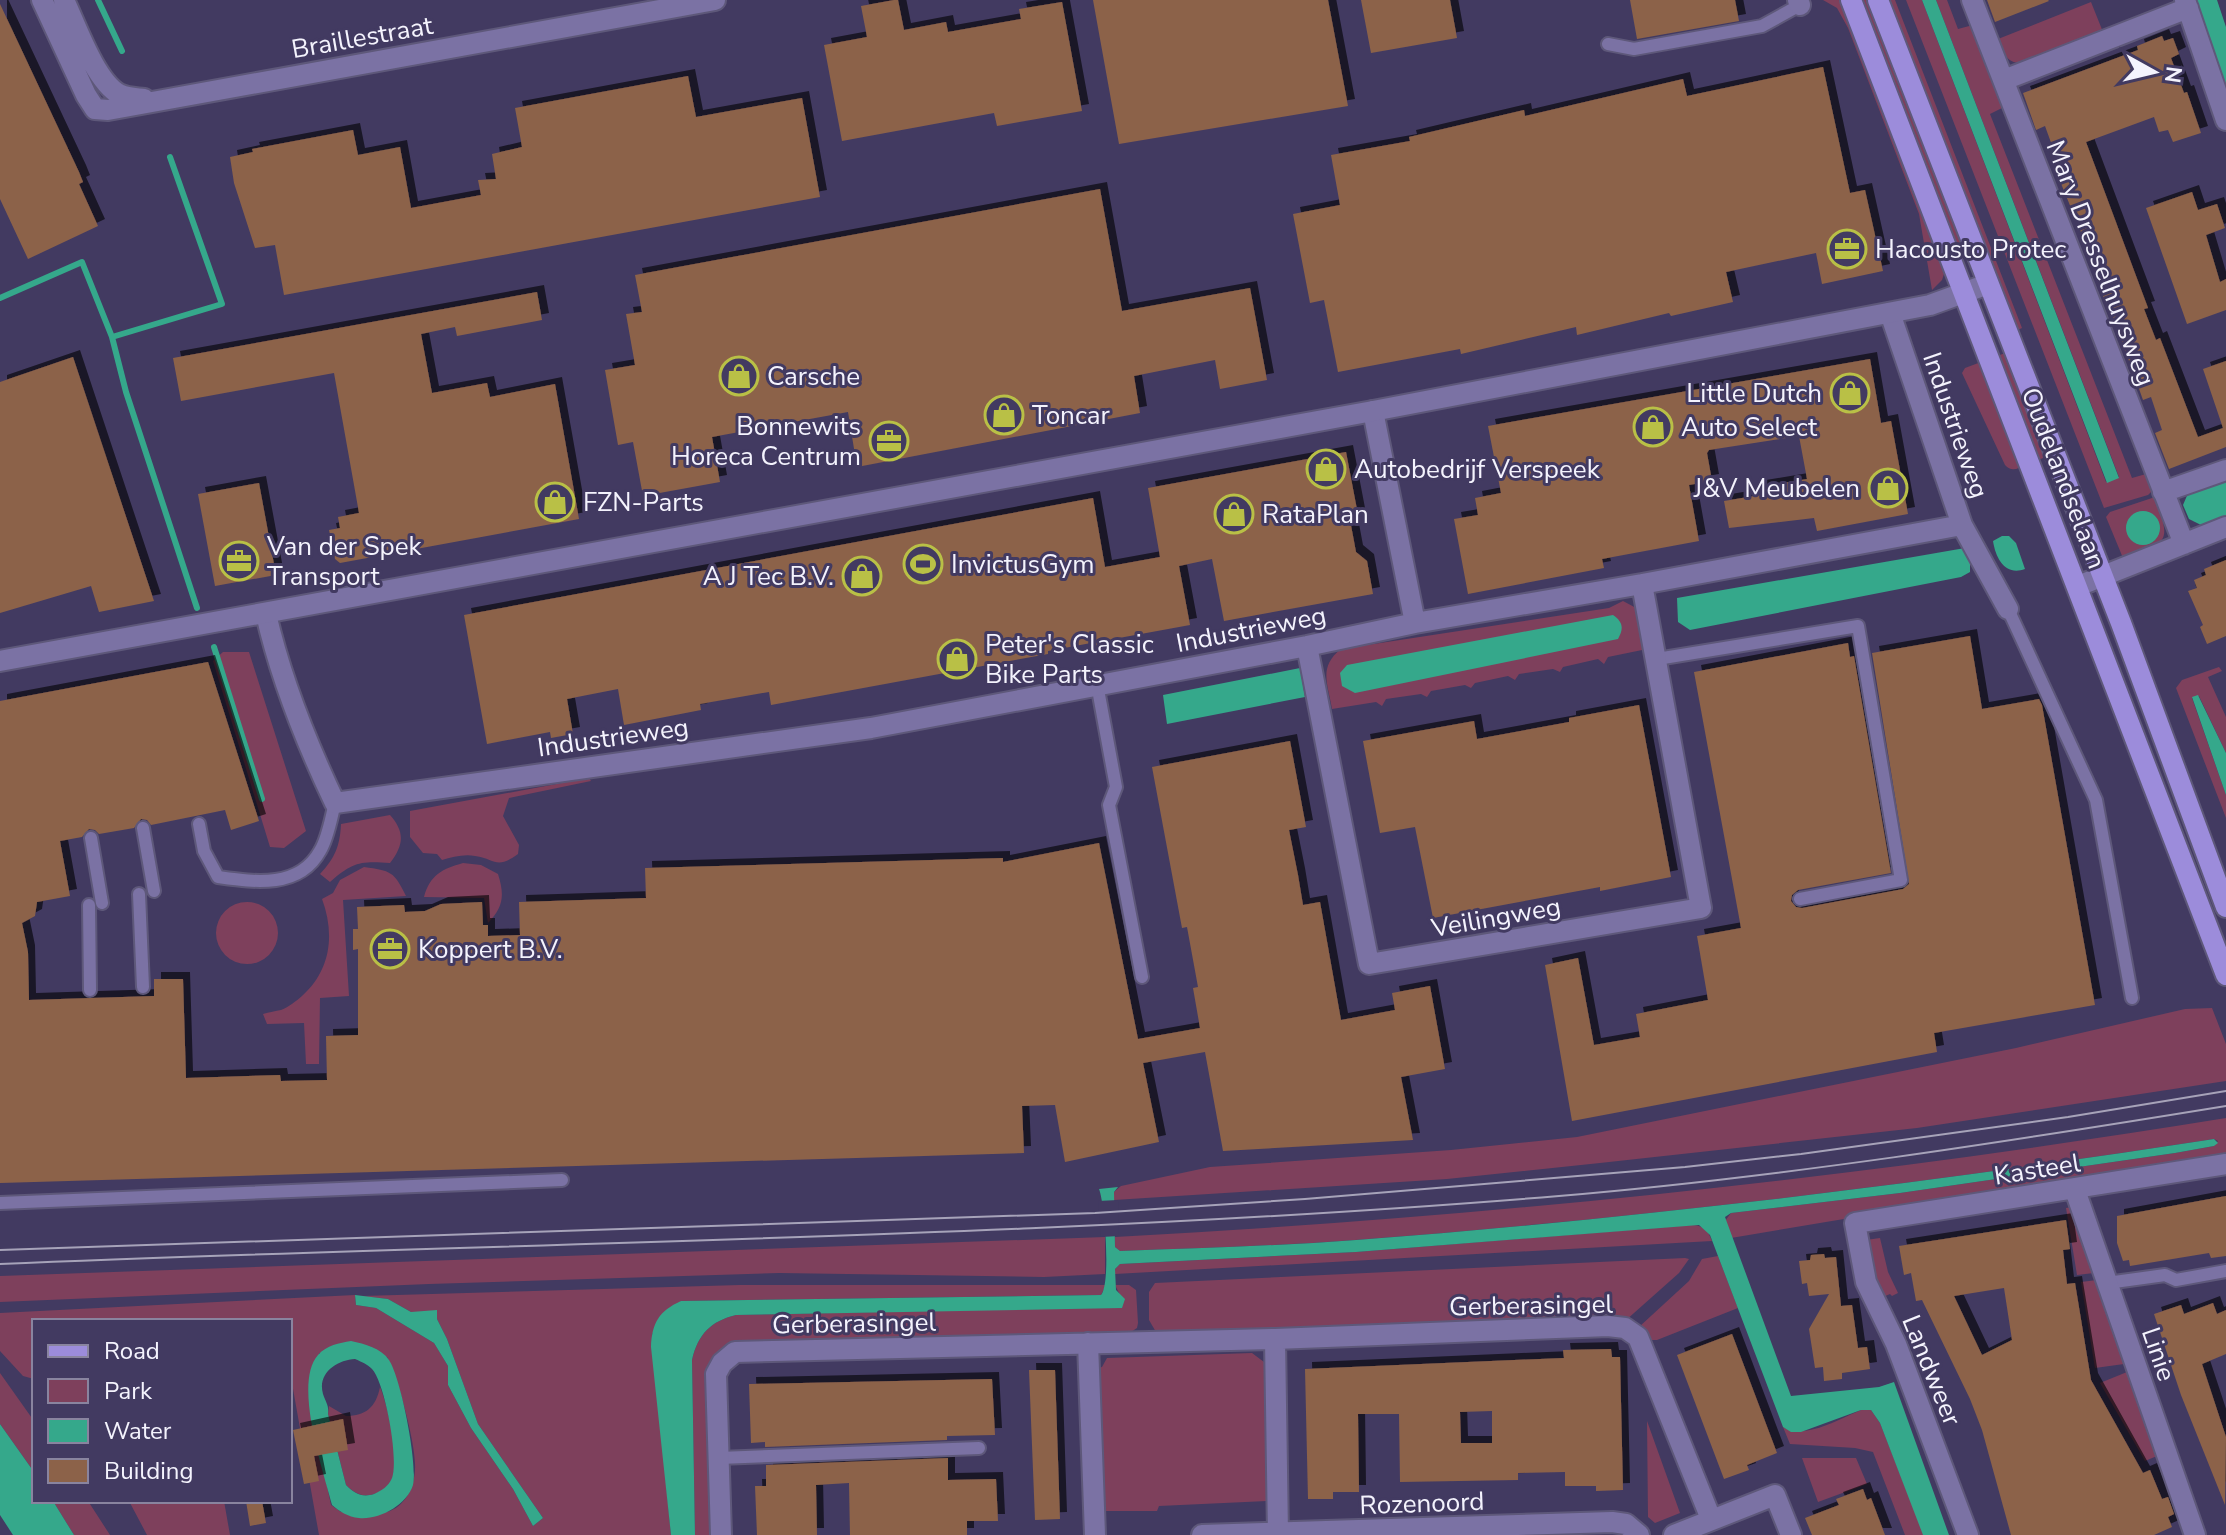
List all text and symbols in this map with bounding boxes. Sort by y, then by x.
street label: Braillestraat [289,8,436,67]
north arrow [2114,32,2194,112]
text: N [2157,64,2189,85]
street label: Mary Dresselhuysweg [2038,135,2164,391]
office icon: Hacousto Protec [1826,228,1868,270]
place label: Hacousto Protec [1875,232,2066,267]
street label: Industrieweg [1914,347,1997,503]
shop icon: Carsche [718,355,760,397]
place label: Carsche [767,359,860,394]
shop icon: Little Dutch [1829,372,1871,414]
place label: Little Dutch [1686,376,1822,411]
street label: Oudelandselaan [2013,383,2114,574]
shop icon: Toncar [983,394,1025,436]
place label: Toncar [1032,398,1111,433]
shop icon: Auto Select [1632,406,1674,448]
place label: Bonnewits Horeca Centrum [671,409,861,474]
place label: Auto Select [1681,410,1818,445]
office icon: Bonnewits Horeca Centrum [868,420,910,462]
shop icon: Autobedrijf Verspeek [1305,448,1347,490]
place label: Autobedrijf Verspeek [1354,452,1601,487]
shop icon: J&V Meubelen [1867,467,1909,509]
place label: J&V Meubelen [1693,471,1860,506]
shop icon: FZN-Parts [534,481,576,523]
place label: FZN-Parts [583,485,704,520]
shop icon: RataPlan [1213,493,1255,535]
place label: RataPlan [1262,497,1369,532]
place label: Van der Spek Transport [266,529,423,594]
office icon: Van der Spek Transport [218,540,260,582]
sports icon: InvictusGym [902,543,944,585]
place label: InvictusGym [951,547,1094,582]
shop icon: A J Tec B.V. [841,555,883,597]
place label: A J Tec B.V. [703,559,834,594]
street label: Industrieweg [1173,598,1329,661]
place label: Peter's Classic Bike Parts [985,627,1154,692]
shop icon: Peter's Classic Bike Parts [936,638,978,680]
street label: Industrieweg [535,710,691,765]
street label: Veilingweg [1428,889,1563,946]
office icon: Koppert B.V. [369,928,411,970]
place label: Koppert B.V. [418,932,563,967]
street label: Kasteel [1991,1145,2083,1194]
street label: Gerberasingel [1449,1287,1614,1324]
street label: Gerberasingel [772,1305,937,1342]
street label: Landweer [1893,1310,1970,1431]
legend [32,1319,292,1503]
street label: Linie [2133,1323,2184,1386]
text: Road [104,1335,160,1367]
text: Park [104,1375,153,1407]
text: Water [104,1415,172,1447]
text: Building [104,1455,194,1487]
street label: Rozenoord [1359,1484,1485,1523]

